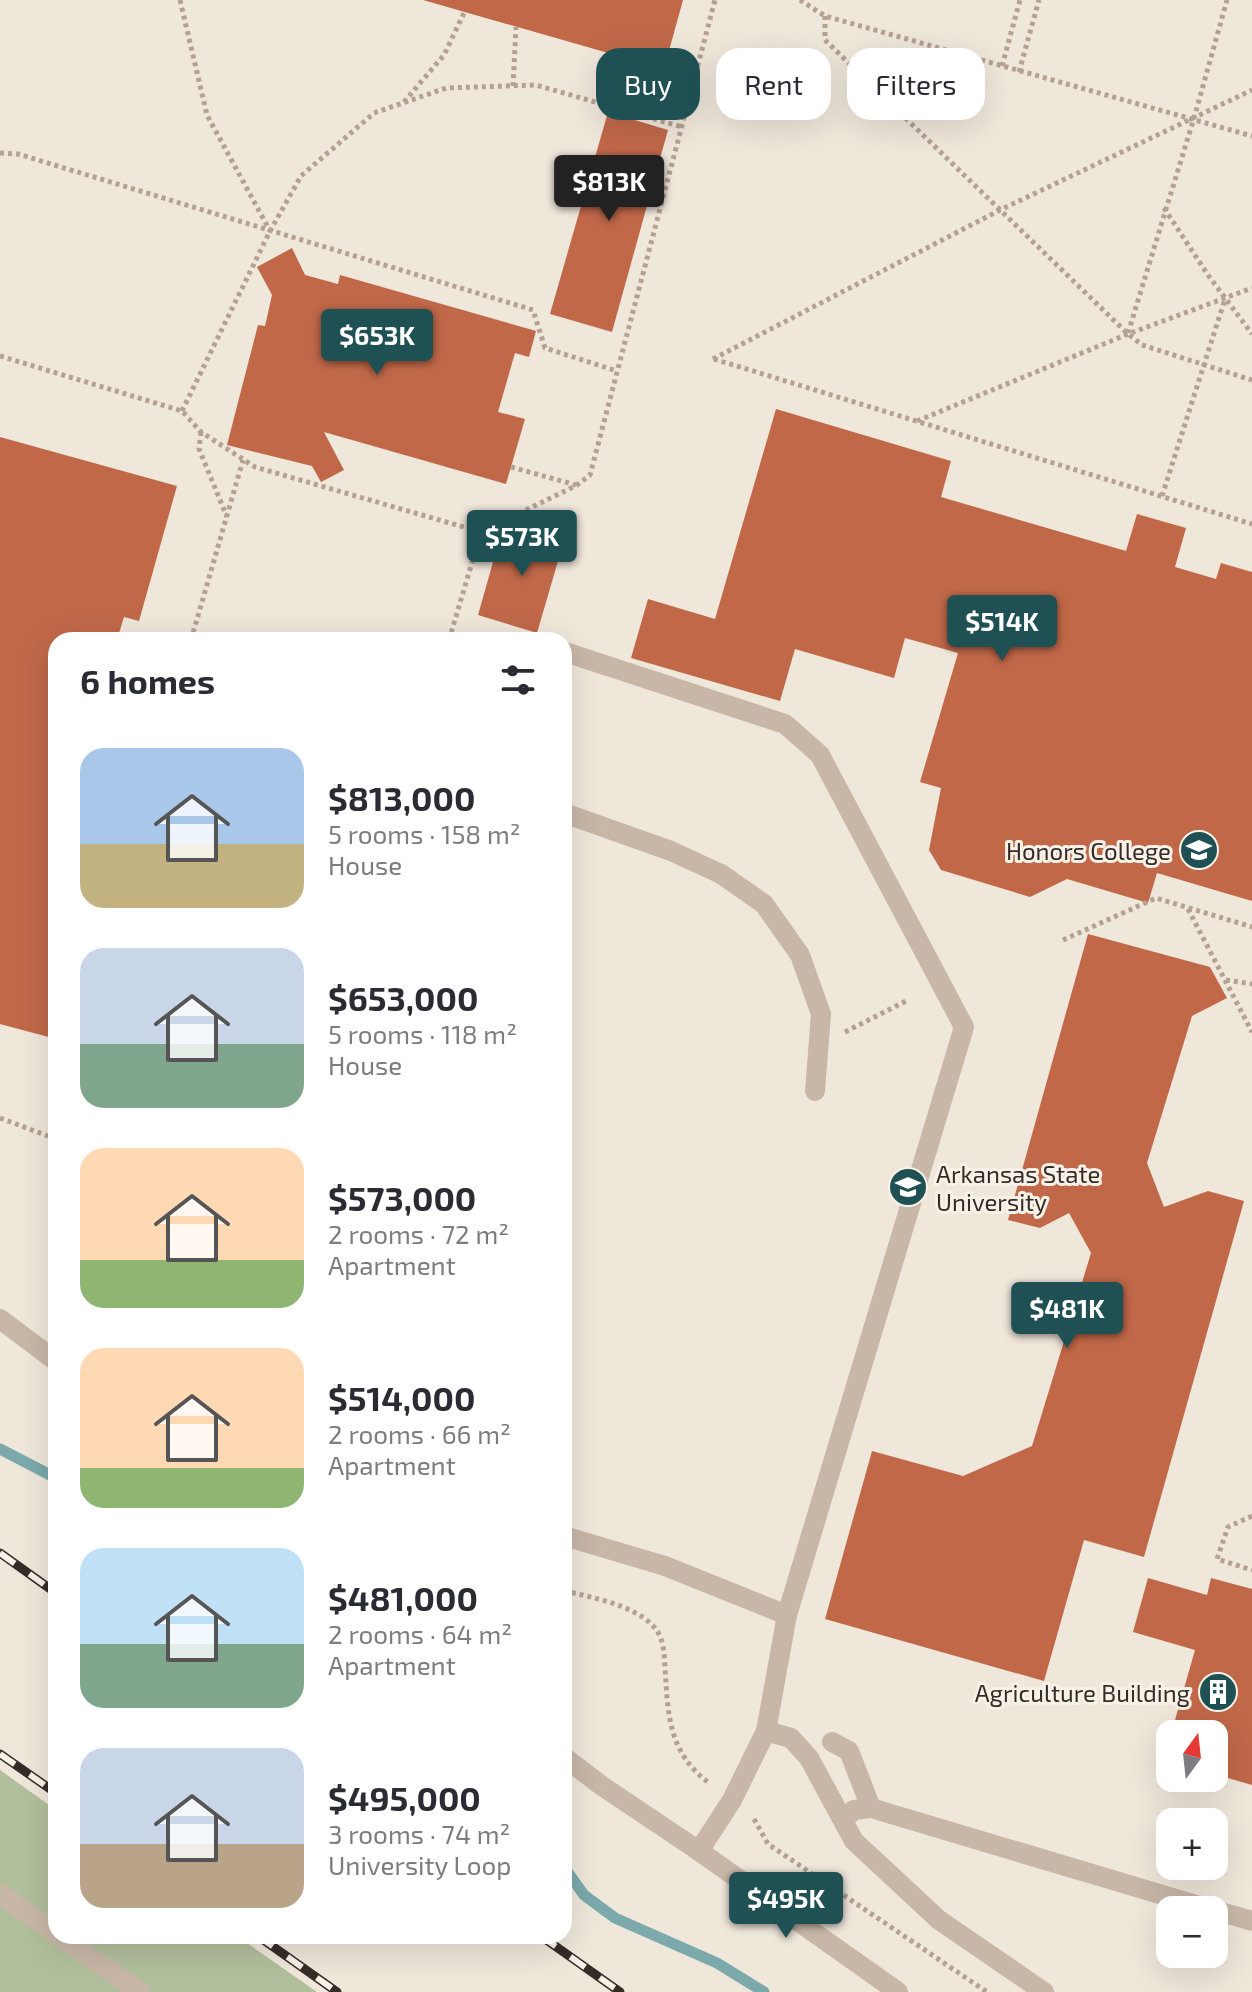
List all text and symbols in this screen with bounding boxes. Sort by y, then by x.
chip: Buy [596,48,700,120]
chip: Rent [716,48,831,120]
chip: Filters [847,48,985,120]
pin: $813K [553,155,665,223]
text: $813K [572,165,646,196]
pin: $653K [321,309,433,377]
text: $653K [339,319,415,350]
pin: $573K [466,510,578,578]
text: $573K [485,520,559,551]
pin: $514K [946,595,1058,663]
text: $514K [965,605,1039,636]
icon: filters [496,658,540,702]
text: 6 homes [80,660,215,701]
text: $813,000 [328,777,475,818]
icon: home [144,780,240,876]
text: 5 rooms · 158 m² [328,818,520,849]
school or university icon: Honors College [1178,829,1220,871]
place label: Honors College [1006,836,1171,865]
text: House [328,849,402,880]
text: $653,000 [328,977,478,1018]
icon: home [144,980,240,1076]
text: 5 rooms · 118 m² [328,1018,517,1049]
text: House [328,1049,402,1080]
place label: Arkansas State University [936,1159,1100,1216]
school or university icon: Arkansas State University [887,1166,929,1208]
text: $573,000 [328,1177,476,1218]
icon: home [144,1180,240,1276]
text: 2 rooms · 72 m² [328,1218,509,1249]
text: Apartment [328,1249,456,1280]
pin: $481K [1011,1282,1123,1350]
text: $481K [1029,1292,1105,1323]
text: $514,000 [328,1377,475,1418]
icon: home [144,1380,240,1476]
text: 2 rooms · 66 m² [328,1418,511,1449]
text: Apartment [328,1449,456,1480]
text: $481,000 [328,1577,478,1618]
icon: home [144,1580,240,1676]
text: 2 rooms · 64 m² [328,1618,512,1649]
text: Apartment [328,1649,456,1680]
building icon: Agriculture Building [1197,1671,1239,1713]
place label: Agriculture Building [975,1678,1190,1707]
north arrow [1156,1720,1228,1792]
map controls [1156,1720,1228,1968]
text: $495,000 [328,1777,481,1818]
icon: home [144,1780,240,1876]
button: + [1156,1808,1228,1880]
text: 3 rooms · 74 m² [328,1818,510,1849]
text: University Loop [328,1849,511,1880]
pin: $495K [730,1872,842,1940]
text: $495K [747,1882,825,1913]
button: − [1156,1896,1228,1968]

